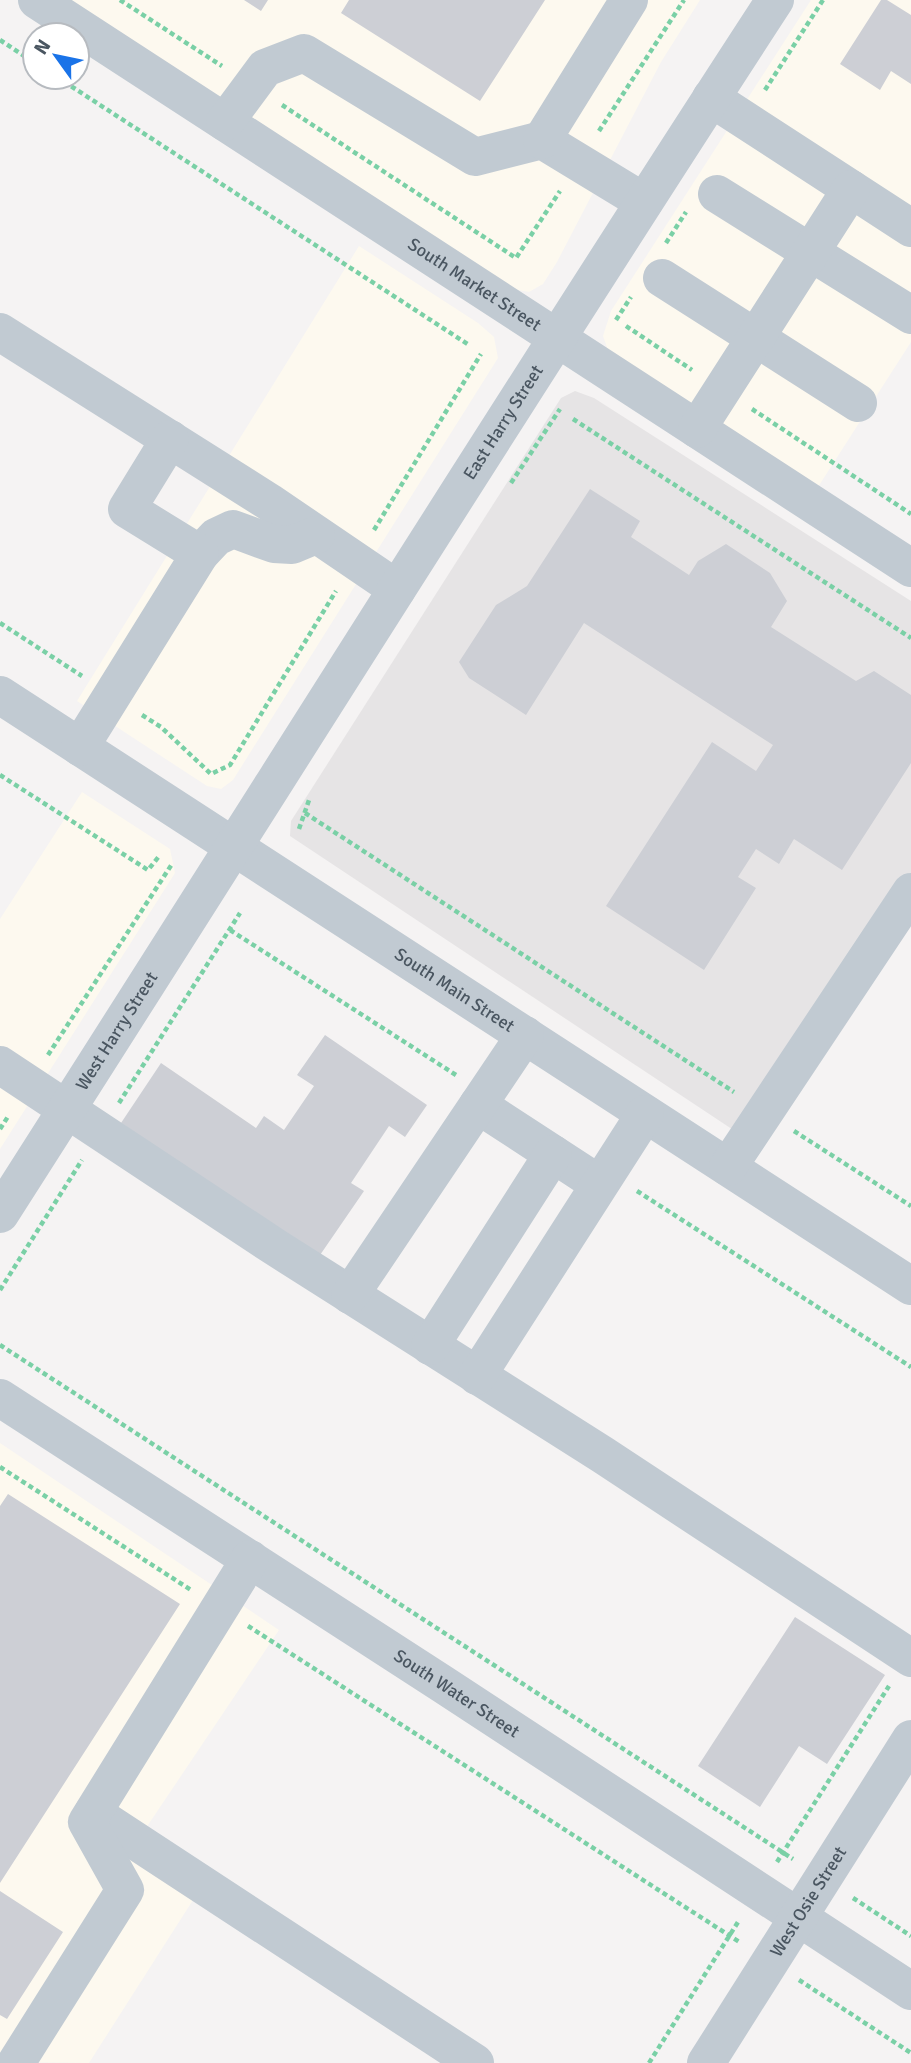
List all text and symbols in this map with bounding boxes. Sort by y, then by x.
north arrow [21,21,91,91]
text: N [29,35,56,59]
street label: South Market Street [404,233,545,336]
street label: East Harry Street [458,361,548,484]
street label: South Main Street [391,943,519,1037]
street label: West Harry Street [71,968,162,1094]
street label: South Water Street [390,1645,524,1743]
street label: West Osie Street [765,1842,851,1961]

